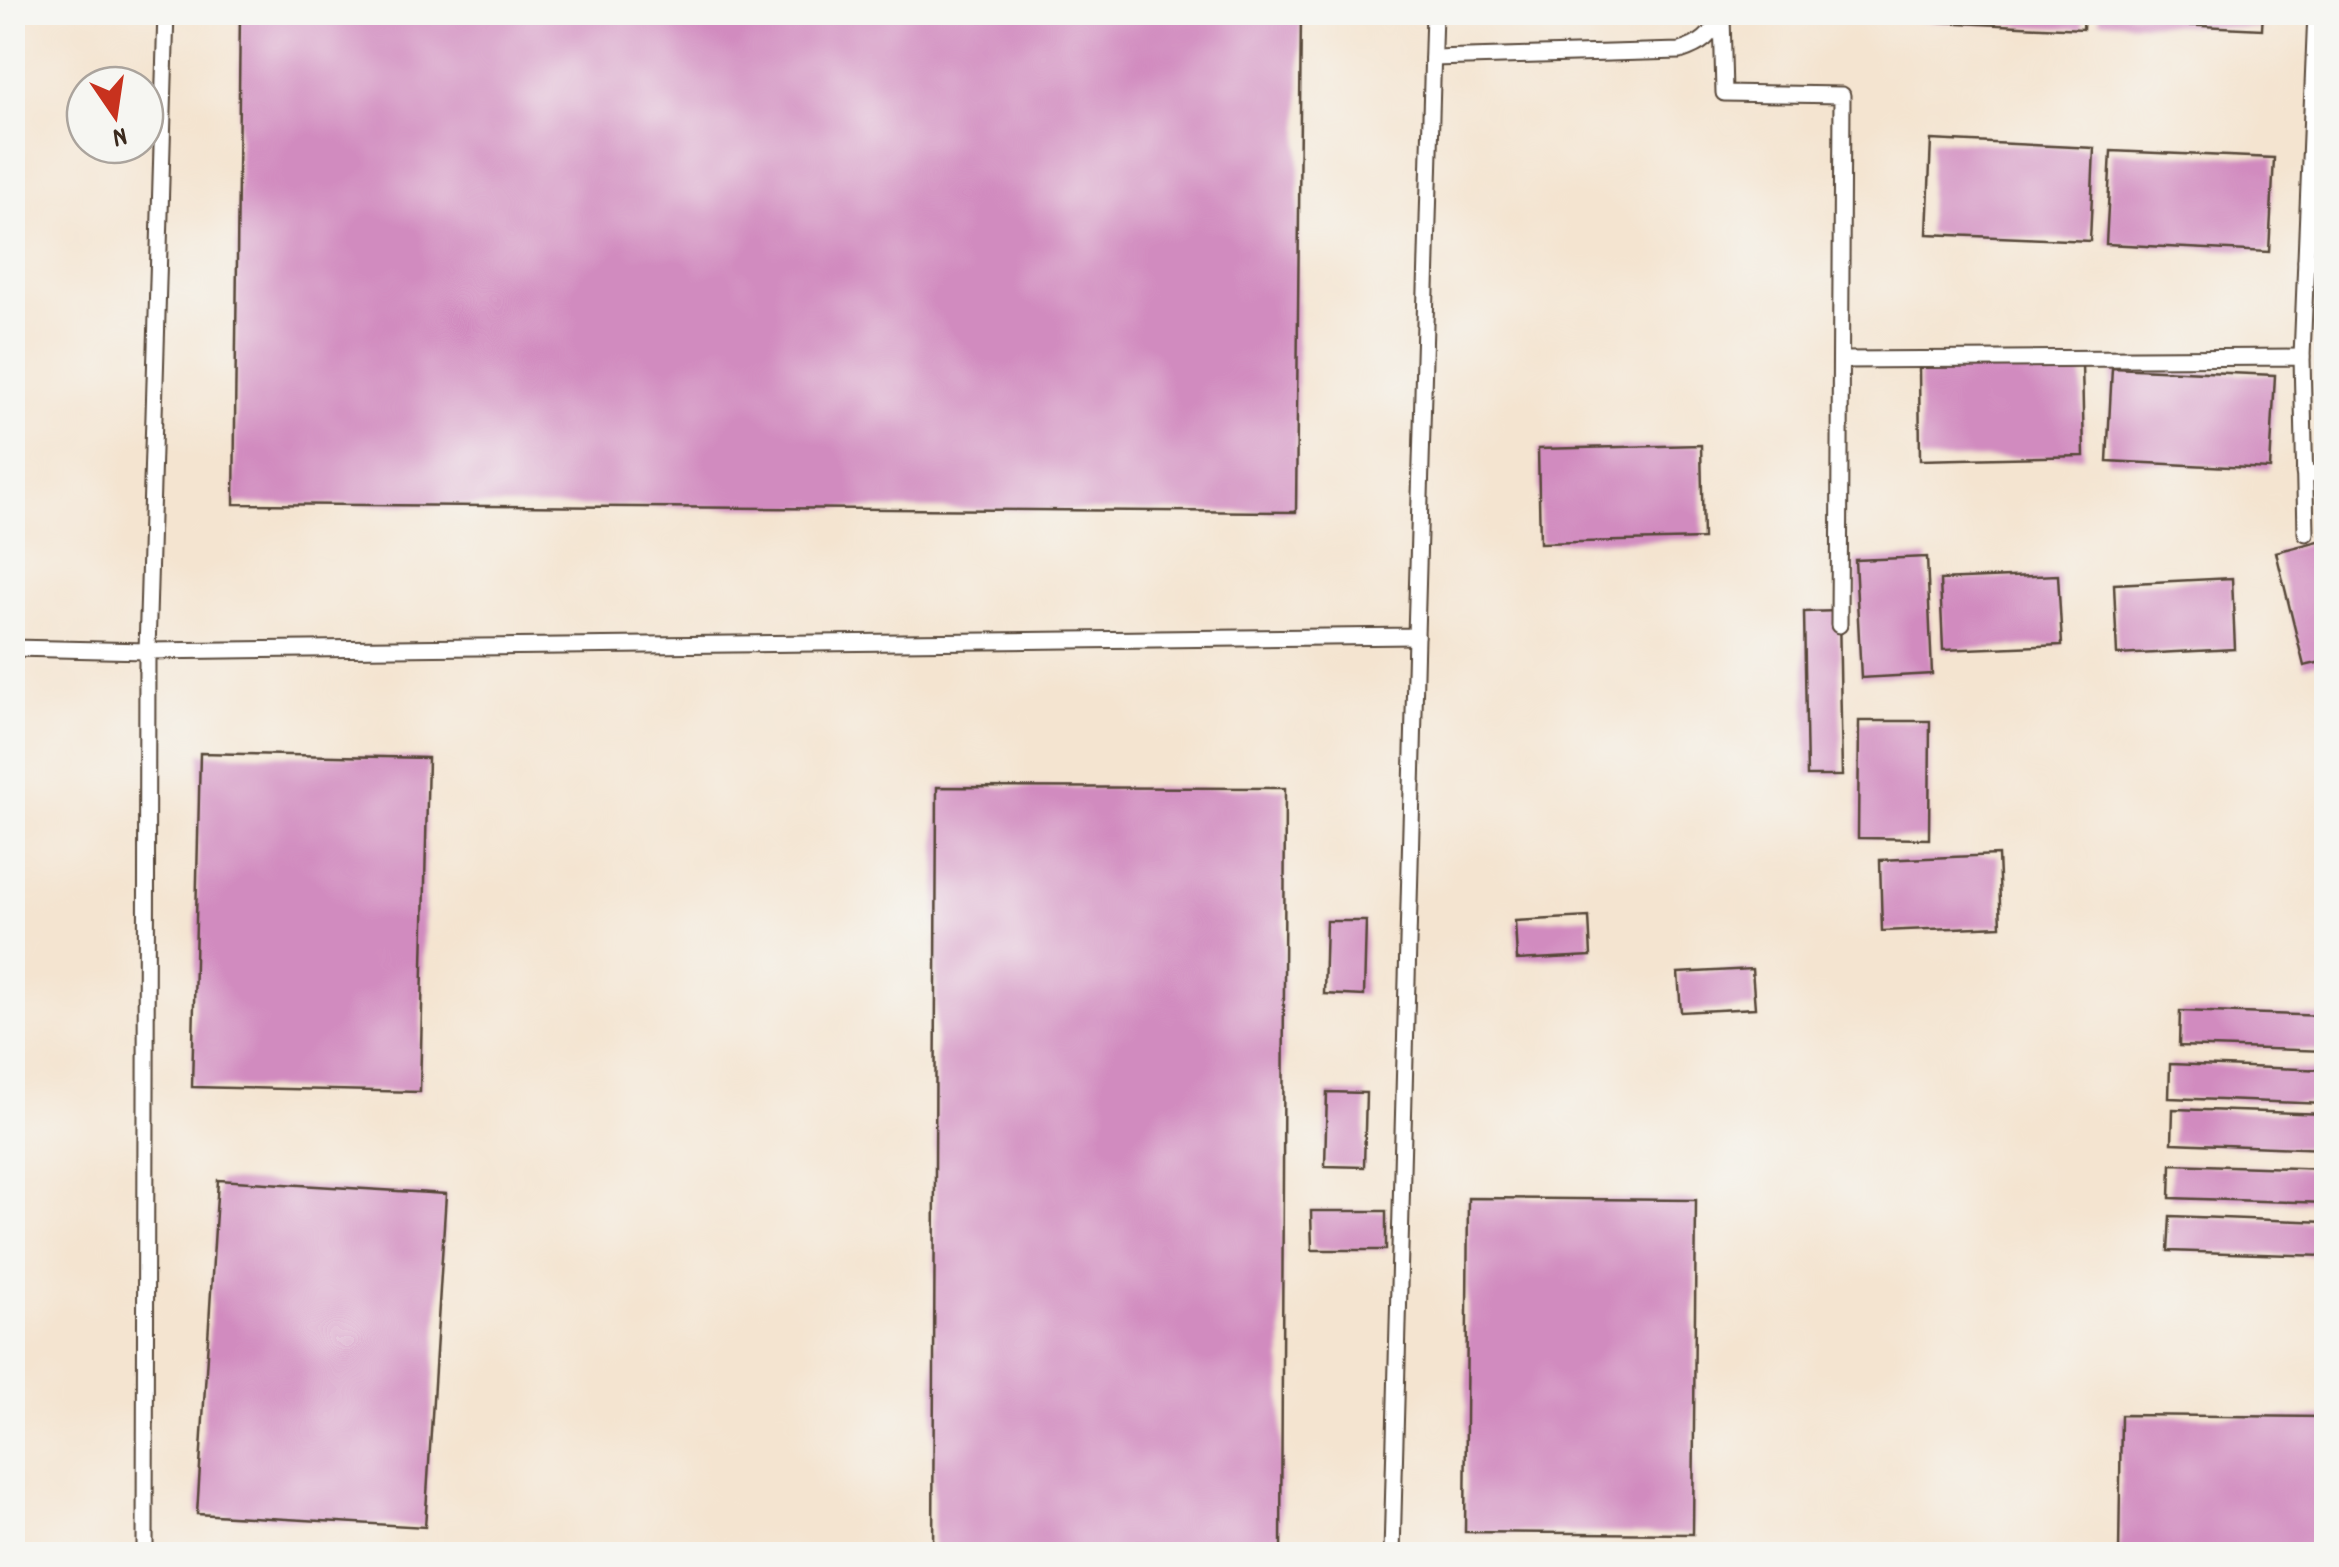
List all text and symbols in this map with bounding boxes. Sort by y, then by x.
north arrow [65,65,165,165]
text: N [108,113,131,156]

